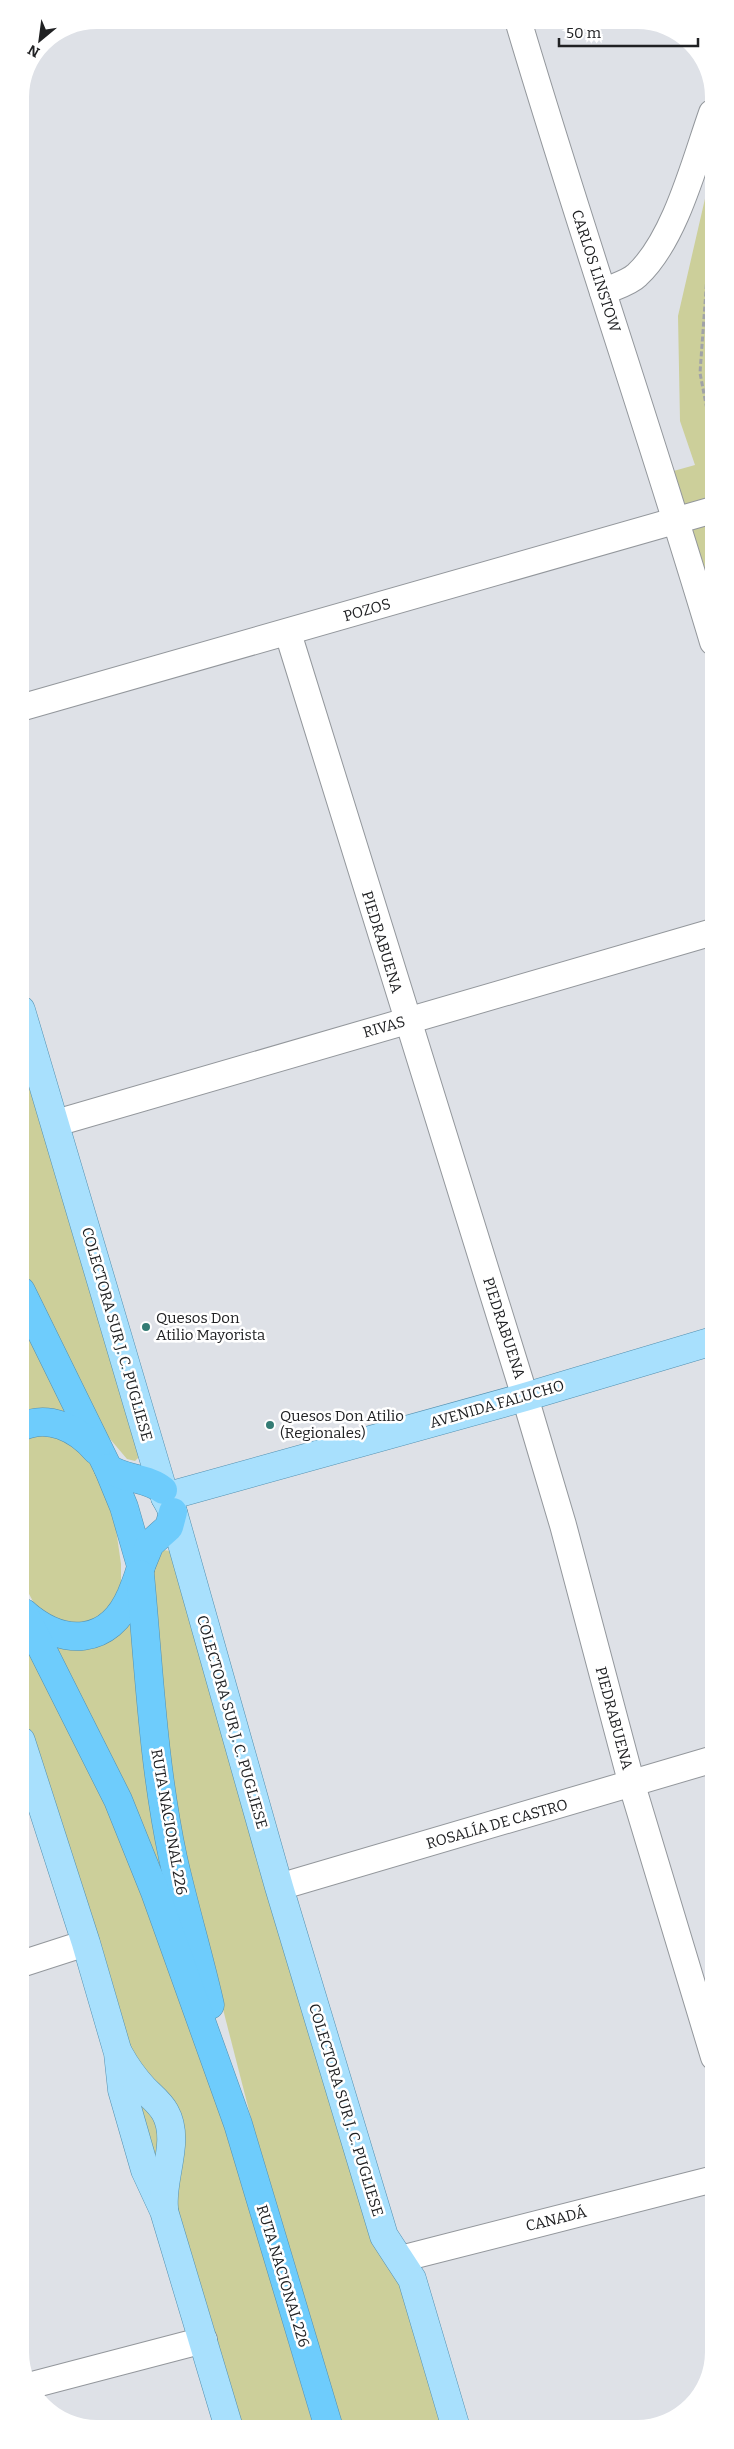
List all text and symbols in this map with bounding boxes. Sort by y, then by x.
north arrow [15,15,65,65]
scale bar [559,15,698,47]
text: 50 m [566,24,602,42]
text: N [25,41,43,61]
street label: CARLOS LINSTOW [568,207,625,335]
street label: POZOS [341,595,393,625]
street label: PIEDRABUENA [358,889,406,996]
street label: RIVAS [361,1012,407,1042]
street label: COLECTORA SUR J. C. PUGLIESE [78,1225,156,1443]
street label: PIEDRABUENA [479,1275,529,1382]
place label: Quesos Don Atilio Mayorista [156,1309,265,1344]
marker: Quesos Don Atilio Mayorista [140,1321,152,1333]
street label: AVENIDA FALUCHO [428,1376,566,1432]
place label: Quesos Don Atilio (Regionales) [280,1407,404,1442]
marker: Quesos Don Atilio (Regionales) [264,1419,276,1431]
street label: COLECTORA SUR J. C. PUGLIESE [193,1613,271,1831]
street label: PIEDRABUENA [592,1664,636,1772]
street label: RUTA NACIONAL 226 [147,1748,191,1897]
street label: ROSALÍA DE CASTRO [424,1795,570,1853]
street label: COLECTORA SUR J. C. PUGLIESE [305,2001,387,2219]
street label: RUTA NACIONAL 226 [253,2203,313,2349]
street label: CANADÁ [524,2203,589,2235]

